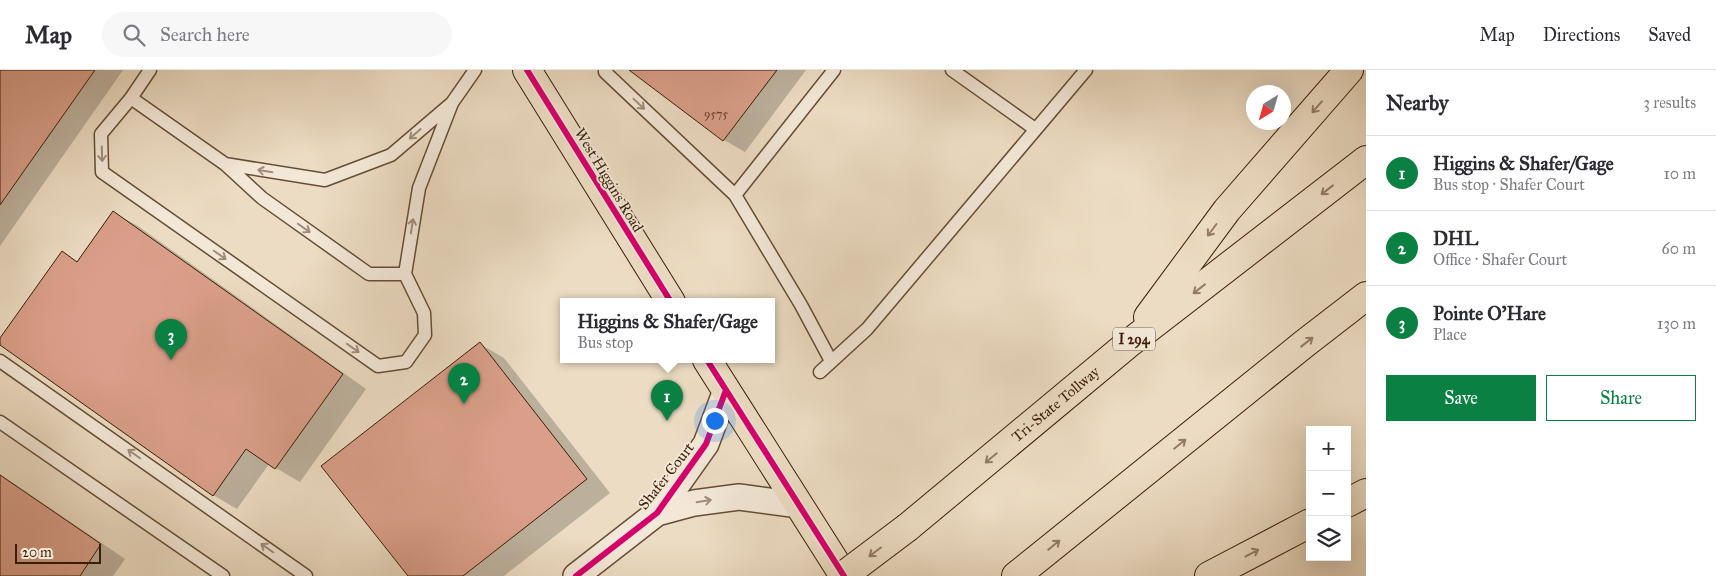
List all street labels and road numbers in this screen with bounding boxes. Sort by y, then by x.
street label: West Higgins Road [571,125,647,236]
road number: I 294 [1113,328,1155,350]
street label: Tri-State Tollway [1008,362,1104,446]
street label: Shafer Court [634,438,698,513]

